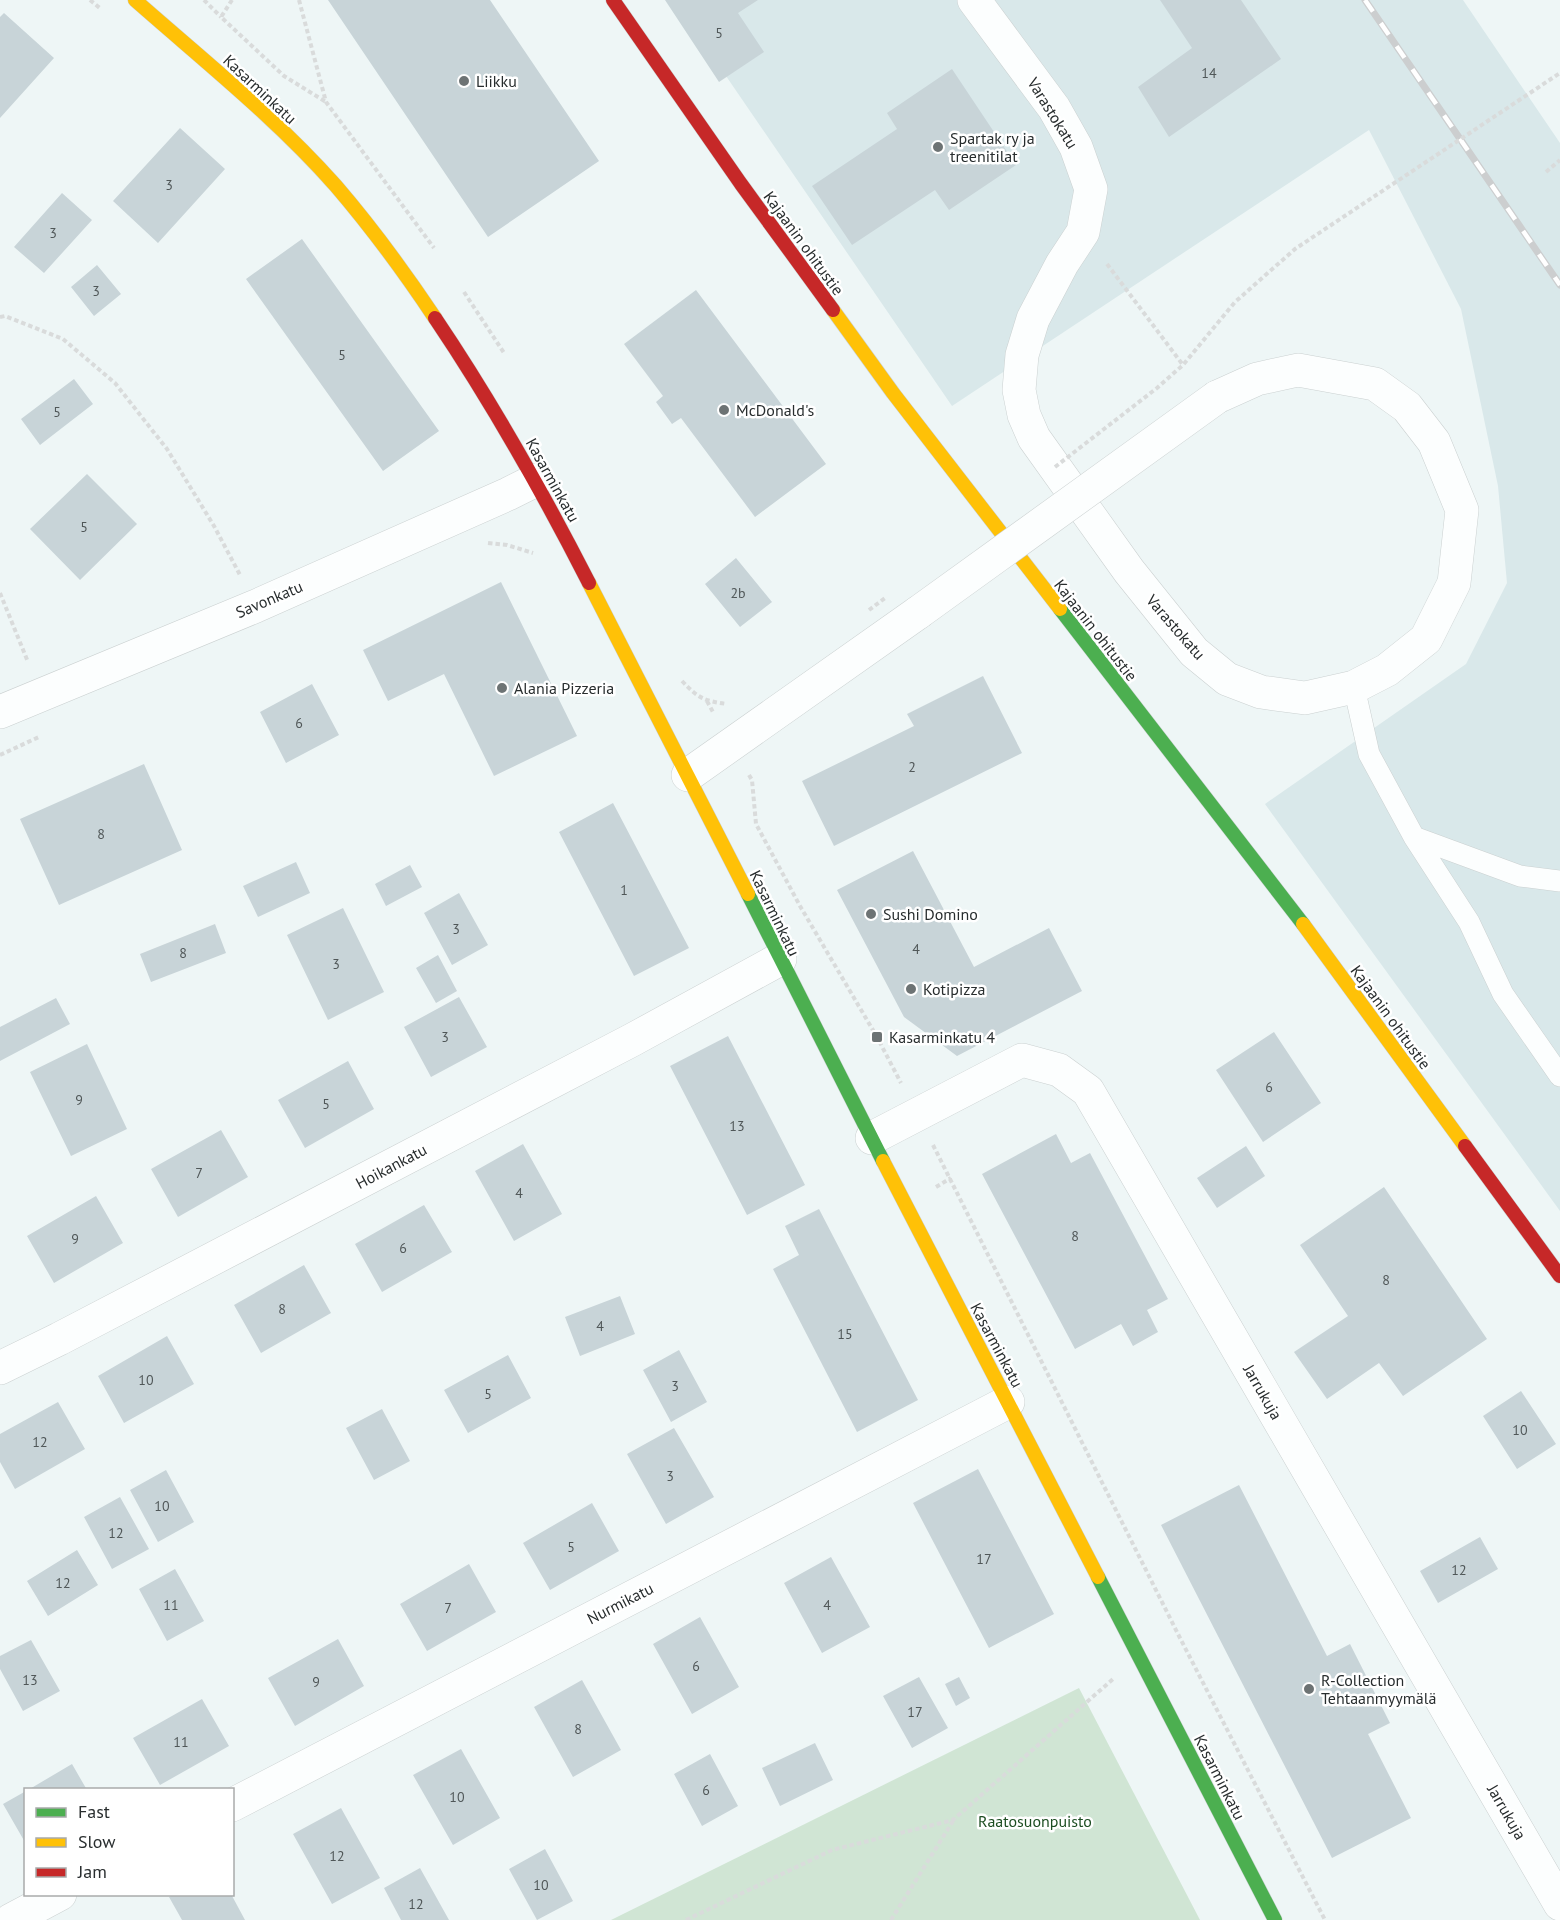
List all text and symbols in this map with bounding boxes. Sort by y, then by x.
house number: 5 [715,24,723,42]
street label: Kasarminkatu [219,50,301,128]
house number: 14 [1201,64,1217,82]
place label: Liikku [476,71,517,91]
street label: Varastokatu [1023,73,1083,152]
marker: Liikku [457,74,471,88]
place label: Spartak ry ja treenitilat [950,128,1035,166]
marker: Spartak ry ja treenitilat [931,140,945,154]
house number: 3 [165,176,173,194]
street label: Kajaanin ohitustie [760,187,848,299]
house number: 3 [49,224,57,242]
house number: 3 [92,282,100,300]
house number: 5 [338,346,346,364]
place label: McDonald's [736,400,814,420]
house number: 5 [53,403,61,421]
marker: McDonald's [717,403,731,417]
street label: Kasarminkatu [522,434,584,526]
house number: 5 [80,518,88,536]
street label: Kajaanin ohitustie [1050,575,1142,685]
street label: Savonkatu [232,576,306,622]
house number: 2b [730,584,746,602]
street label: Varastokatu [1142,590,1210,664]
place label: Alania Pizzeria [514,678,614,698]
marker: Alania Pizzeria [495,681,509,695]
house number: 6 [295,714,303,732]
house number: 2 [908,758,916,776]
house number: 8 [97,825,105,843]
street label: Kasarminkatu [746,867,804,959]
house number: 1 [620,881,628,899]
place label: Sushi Domino [883,904,978,924]
marker: Sushi Domino [864,907,878,921]
house number: 3 [452,920,460,938]
house number: 4 [912,940,920,958]
house number: 8 [179,944,187,962]
house number: 3 [332,955,340,973]
street label: Kajaanin ohitustie [1347,961,1435,1073]
place label: Kotipizza [923,979,985,999]
marker: Kotipizza [904,982,918,996]
place label: Kasarminkatu 4 [889,1027,995,1047]
house number: 3 [441,1028,449,1046]
marker: Kasarminkatu 4 [870,1030,884,1044]
house number: 6 [1265,1078,1273,1096]
house number: 9 [75,1091,83,1109]
house number: 5 [322,1095,330,1113]
house number: 13 [729,1117,745,1135]
street label: Hoikankatu [352,1139,430,1193]
house number: 7 [195,1164,203,1182]
house number: 4 [515,1184,523,1202]
house number: 8 [1071,1227,1079,1245]
house number: 9 [71,1230,79,1248]
house number: 6 [399,1239,407,1257]
house number: 8 [1382,1271,1390,1289]
street label: Kasarminkatu [966,1299,1028,1391]
house number: 8 [278,1300,286,1318]
house number: 4 [596,1317,604,1335]
house number: 15 [837,1325,853,1343]
street label: Jarrukuja [1239,1360,1287,1423]
house number: 10 [138,1371,154,1389]
house number: 3 [671,1377,679,1395]
house number: 5 [484,1385,492,1403]
house number: 10 [1512,1421,1528,1439]
house number: 12 [32,1433,48,1451]
house number: 3 [666,1467,674,1485]
house number: 10 [154,1497,170,1515]
house number: 12 [108,1524,124,1542]
house number: 5 [567,1538,575,1556]
house number: 17 [976,1550,992,1568]
house number: 12 [1451,1561,1467,1579]
house number: 12 [55,1574,71,1592]
street label: Nurmikatu [583,1578,657,1628]
house number: 11 [163,1596,179,1614]
house number: 4 [823,1596,831,1614]
house number: 7 [444,1599,452,1617]
house number: 6 [692,1657,700,1675]
place label: R-Collection Tehtaanmyymälä [1321,1670,1436,1708]
house number: 13 [22,1671,38,1689]
house number: 9 [312,1673,320,1691]
marker: R-Collection Tehtaanmyymälä [1302,1682,1316,1696]
house number: 17 [907,1703,923,1721]
house number: 8 [574,1720,582,1738]
street label: Kasarminkatu [1190,1731,1250,1823]
house number: 11 [173,1733,189,1751]
street label: Jarrukuja [1483,1780,1531,1843]
house number: 6 [702,1781,710,1799]
legend [24,1788,234,1896]
house number: 10 [449,1788,465,1806]
text: Fast [78,1800,110,1823]
park label: Raatosuonpuisto [978,1811,1092,1831]
text: Slow [78,1830,116,1853]
house number: 12 [329,1847,345,1865]
text: Jam [77,1860,107,1883]
house number: 10 [533,1876,549,1894]
house number: 12 [408,1895,424,1913]

